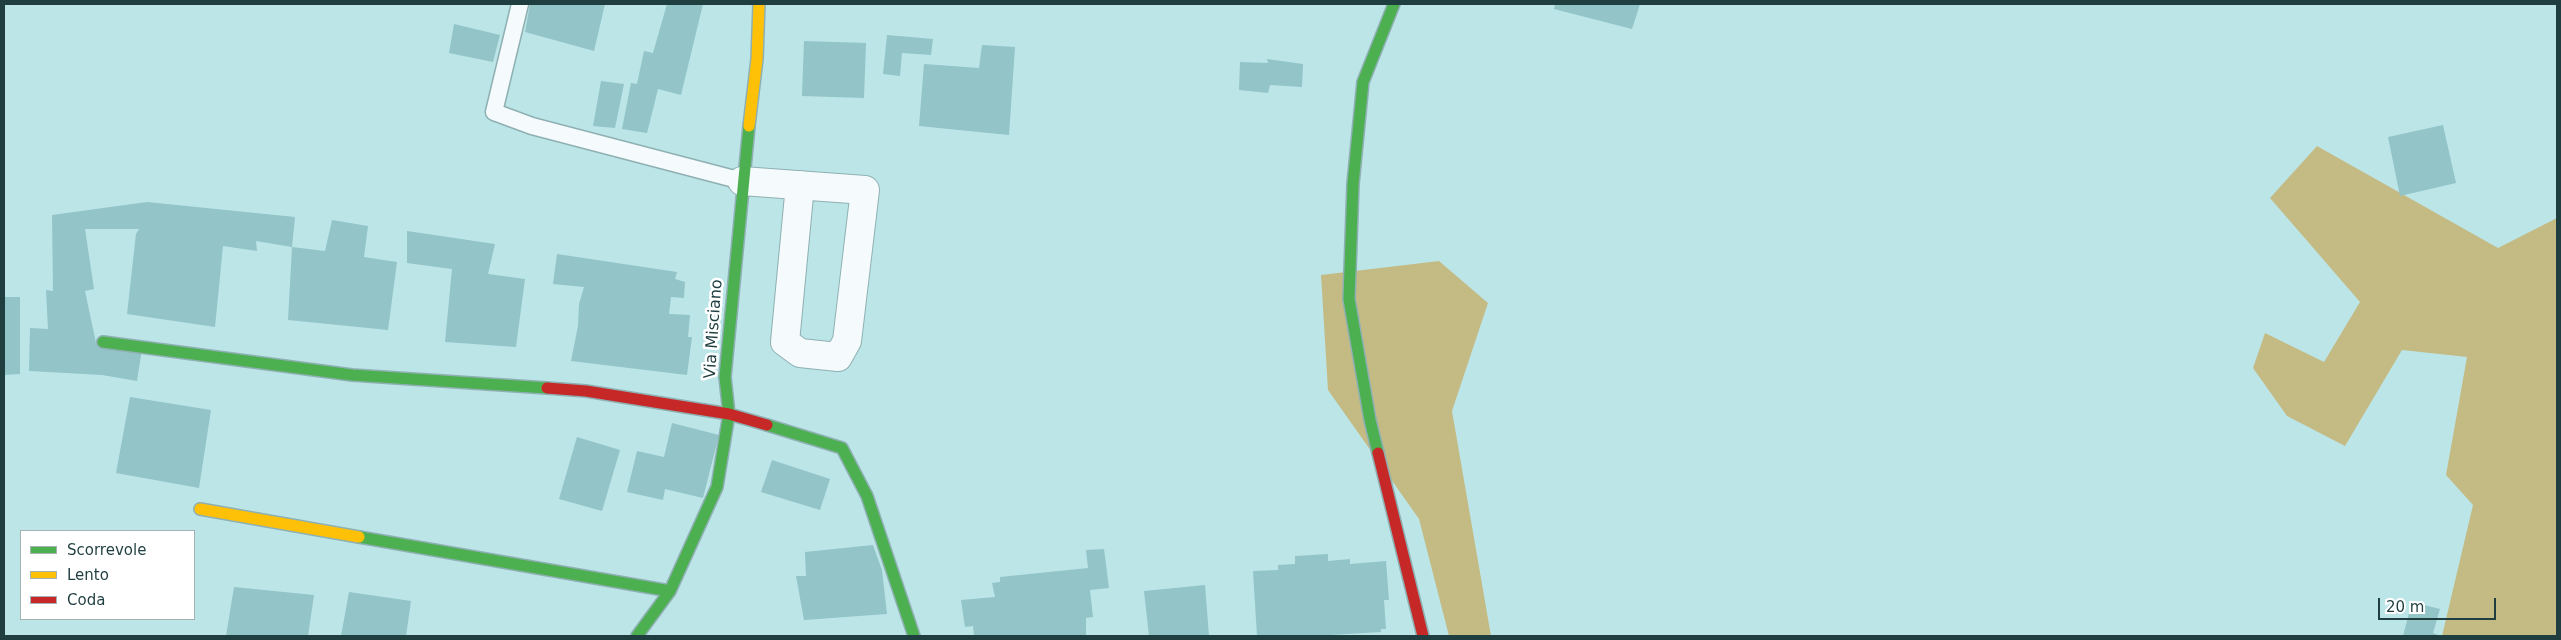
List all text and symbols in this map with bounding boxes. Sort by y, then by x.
street label: Via Misciano [701,279,727,379]
legend [20,530,195,620]
text: Scorrevole [67,541,146,559]
text: Lento [67,566,109,584]
scale bar [2381,588,2498,620]
text: Coda [67,591,105,609]
text: 20 m [2386,598,2424,616]

